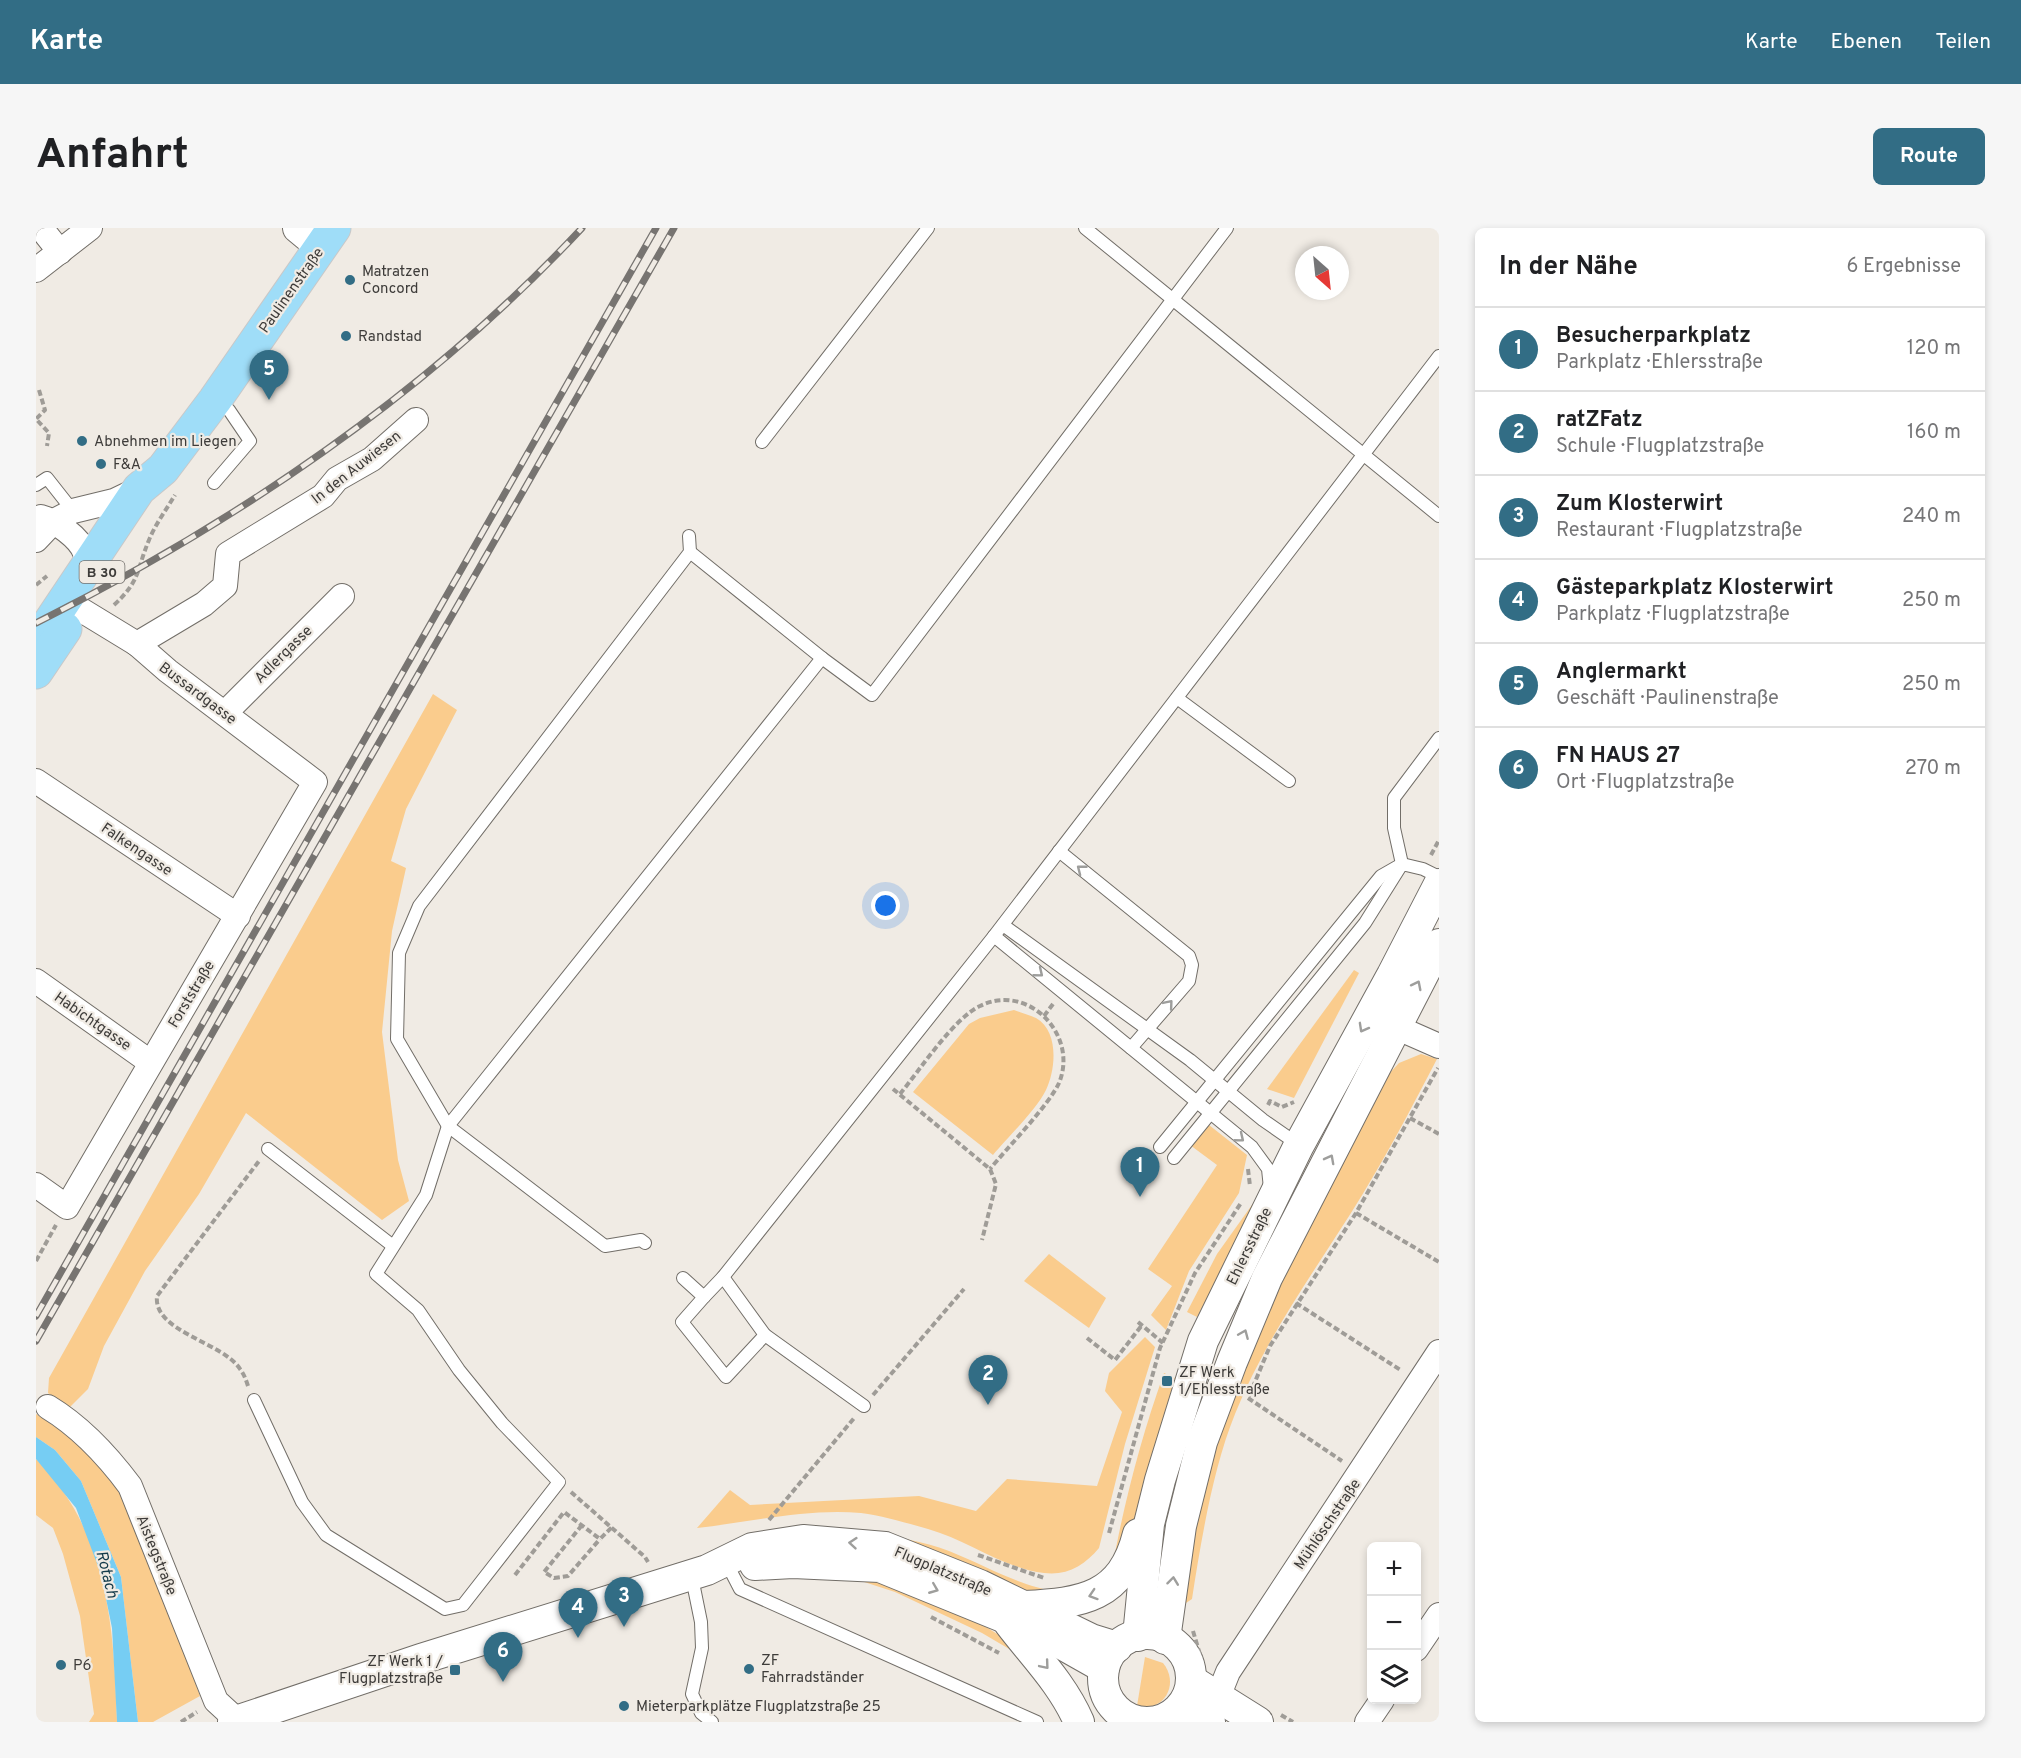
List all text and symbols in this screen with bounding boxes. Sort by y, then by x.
text: Karte [30,24,103,60]
text: Karte [1745,29,1797,56]
text: Ebenen [1830,29,1902,56]
text: Teilen [1935,29,1991,56]
button: Route [1873,128,1985,185]
text: Anfahrt [36,130,189,183]
street label: Paulinenstraße [256,244,329,337]
north arrow [1295,246,1349,300]
text: In der Nähe [1499,251,1638,284]
text: 6 Ergebnisse [1846,254,1961,280]
place label: Matratzen Concord [362,263,429,299]
marker: Matratzen Concord [343,273,357,287]
text: Besucherparkplatz [1556,323,1751,350]
place label: Randstad [358,328,422,347]
marker: Randstad [339,329,353,343]
text: 1 [1515,336,1523,362]
text: 120 m [1907,336,1961,362]
pin: 5 [250,350,288,400]
text: Parkplatz · Ehlersstraße [1556,350,1763,376]
text: ratZFatz [1556,407,1643,434]
text: 2 [1512,420,1525,446]
text: 160 m [1907,420,1961,446]
street label: In den Auwiesen [308,427,406,509]
place label: Abnehmen im Liegen [94,433,237,452]
marker: Abnehmen im Liegen [75,434,89,448]
text: Schule · Flugplatzstraße [1556,434,1764,460]
place label: F&A [113,456,141,475]
marker: F&A [94,457,108,471]
text: Zum Klosterwirt [1556,491,1723,518]
text: 3 [1513,504,1525,530]
text: 240 m [1902,504,1961,530]
text: Restaurant · Flugplatzstraße [1556,518,1803,544]
road number: B 30 [80,561,124,583]
text: Gästeparkplatz Klosterwirt [1556,575,1834,602]
text: 4 [1512,588,1525,614]
text: 250 m [1902,588,1961,614]
text: Parkplatz · Flugplatzstraße [1556,602,1790,628]
street label: Adlergasse [251,622,317,688]
street label: Bussardgasse [154,659,240,730]
text: Anglermarkt [1556,659,1687,686]
text: 5 [1512,672,1525,698]
text: 250 m [1902,672,1961,698]
text: Geschäft · Paulinenstraße [1556,686,1779,712]
text: FN HAUS 27 [1556,743,1680,770]
text: 6 [1512,756,1525,782]
text: 270 m [1905,756,1961,782]
text: Ort · Flugplatzstraße [1556,770,1734,796]
street label: Falkengasse [97,819,175,881]
one-way arrow [1077,865,1088,876]
your location [871,891,900,920]
street label: Forststraße [165,958,220,1032]
one-way arrow [1032,966,1043,977]
one-way arrow [1410,980,1422,991]
street label: Habichtgasse [50,989,134,1056]
one-way arrow [1162,1000,1173,1011]
one-way arrow [1359,1022,1370,1033]
one-way arrow [1233,1131,1244,1142]
pin: 1 [1120,1148,1160,1197]
one-way arrow [1323,1155,1334,1165]
street label: Ehlersstraße [1223,1205,1277,1289]
one-way arrow [1236,1329,1248,1340]
pin: 2 [968,1356,1008,1405]
place label: ZF Werk 1/Ehlesstraße [1179,1364,1270,1400]
marker: ZF Werk 1/Ehlesstraße [1160,1374,1174,1388]
street label: Mühlöschstraße [1291,1476,1366,1574]
street label: Aistegstraße [131,1513,180,1598]
one-way arrow [849,1537,858,1550]
map controls [1367,1542,1421,1704]
button: + [1367,1542,1421,1596]
street label: Flugplatzstraße [891,1543,994,1601]
water label: Rotach [91,1549,122,1601]
one-way arrow [1166,1576,1179,1585]
pin: 3 [604,1578,644,1627]
one-way arrow [928,1582,939,1594]
one-way arrow [1088,1587,1099,1600]
pin: 4 [558,1588,598,1638]
button: − [1367,1596,1421,1650]
pin: 6 [484,1632,522,1682]
button: layers [1367,1650,1421,1704]
place label: ZF Fahrradständer [761,1652,864,1688]
place label: ZF Werk 1 / Flugplatzstraße [339,1653,444,1689]
place label: P6 [73,1657,91,1676]
marker: P6 [54,1658,68,1672]
one-way arrow [1037,1658,1048,1669]
marker: ZF Fahrradständer [742,1662,756,1676]
marker: ZF Werk 1 / Flugplatzstraße [448,1663,462,1677]
place label: Mieterparkplätze Flugplatzstraße 25 [636,1698,881,1717]
marker: Mieterparkplätze Flugplatzstraße 25 [617,1699,631,1713]

